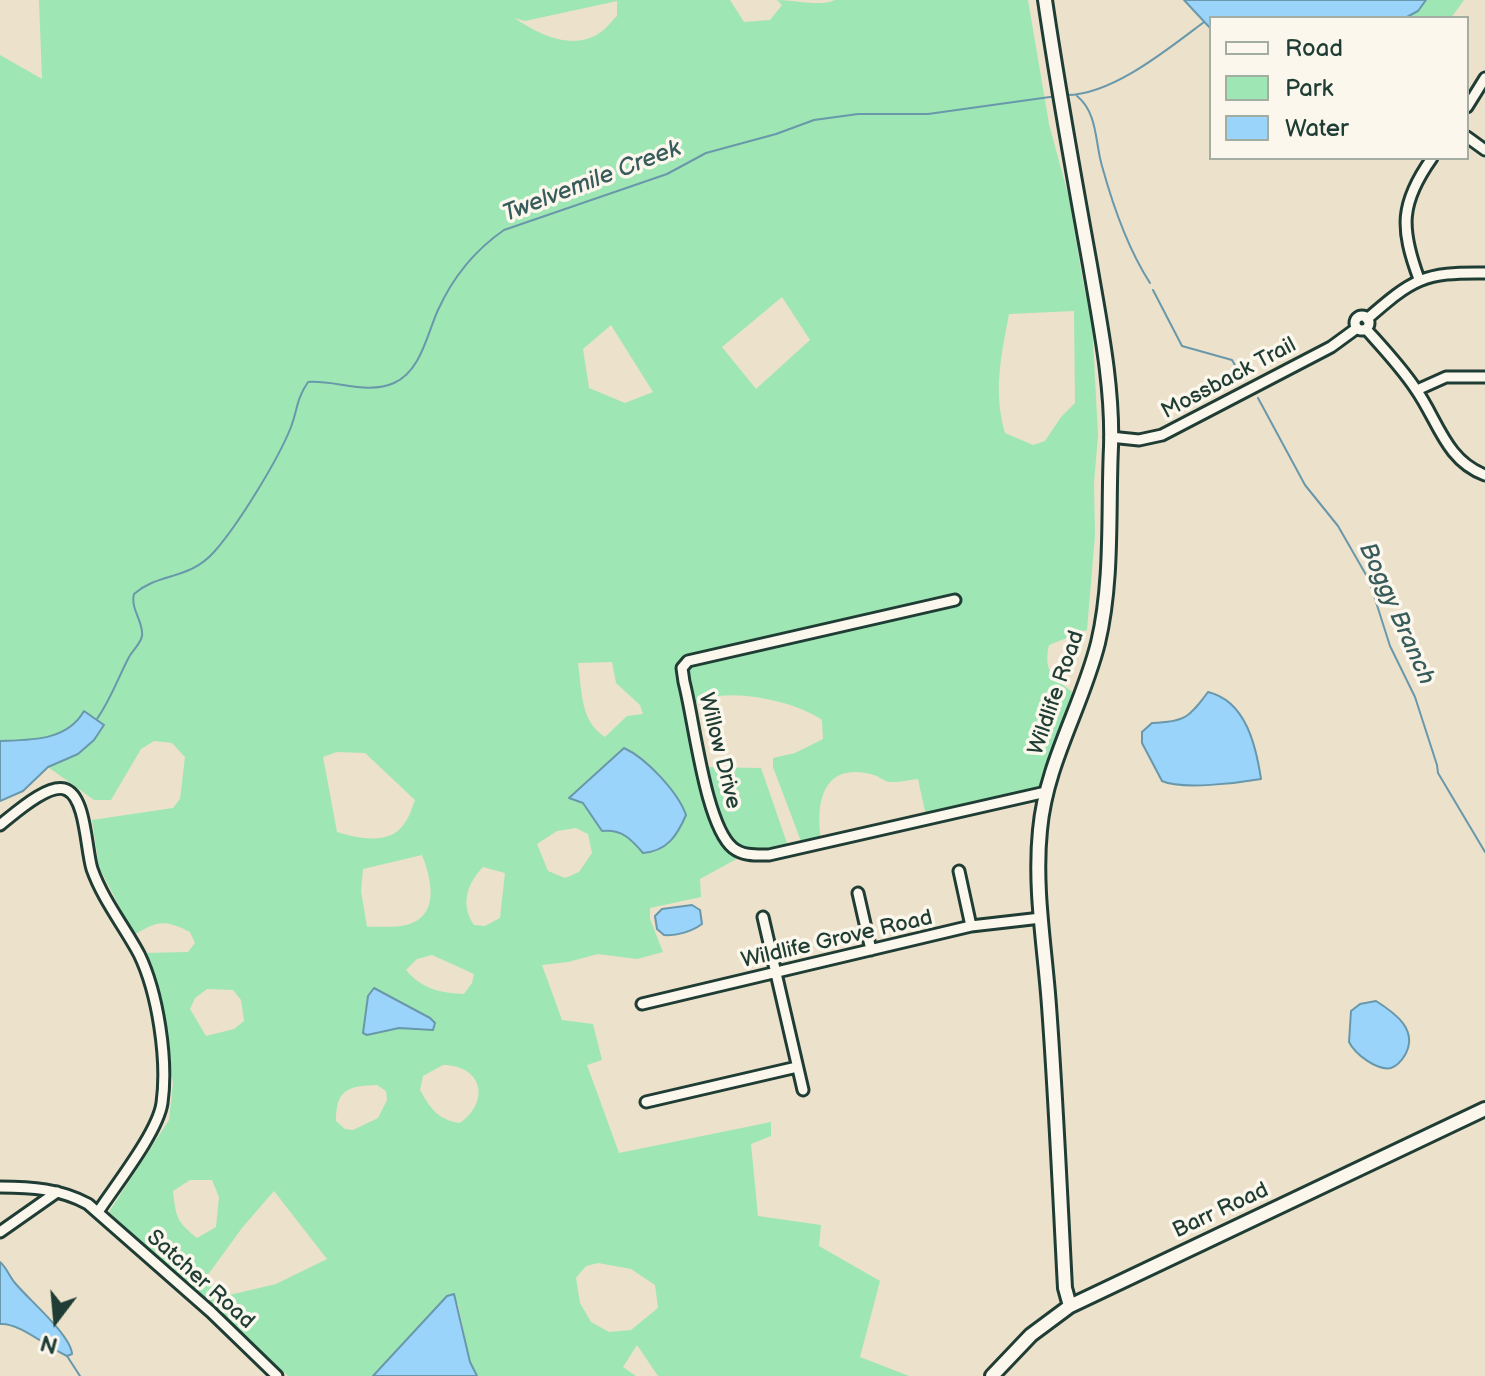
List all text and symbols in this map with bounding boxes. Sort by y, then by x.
legend [1209,16,1469,160]
text: Road [1285,34,1343,63]
text: Park [1285,74,1333,103]
text: Water [1285,114,1349,143]
water label: Twelvemile Creek [499,135,685,229]
street label: Mossback Trail [1157,332,1301,426]
water label: Boggy Branch [1352,539,1440,689]
street label: Wildlife Road [1023,627,1091,759]
street label: Willow Drive [692,690,746,812]
street label: Wildlife Grove Road [739,905,935,975]
street label: Barr Road [1169,1177,1273,1245]
street label: Satcher Road [141,1225,259,1335]
north arrow [16,1280,96,1360]
text: N [38,1328,61,1359]

